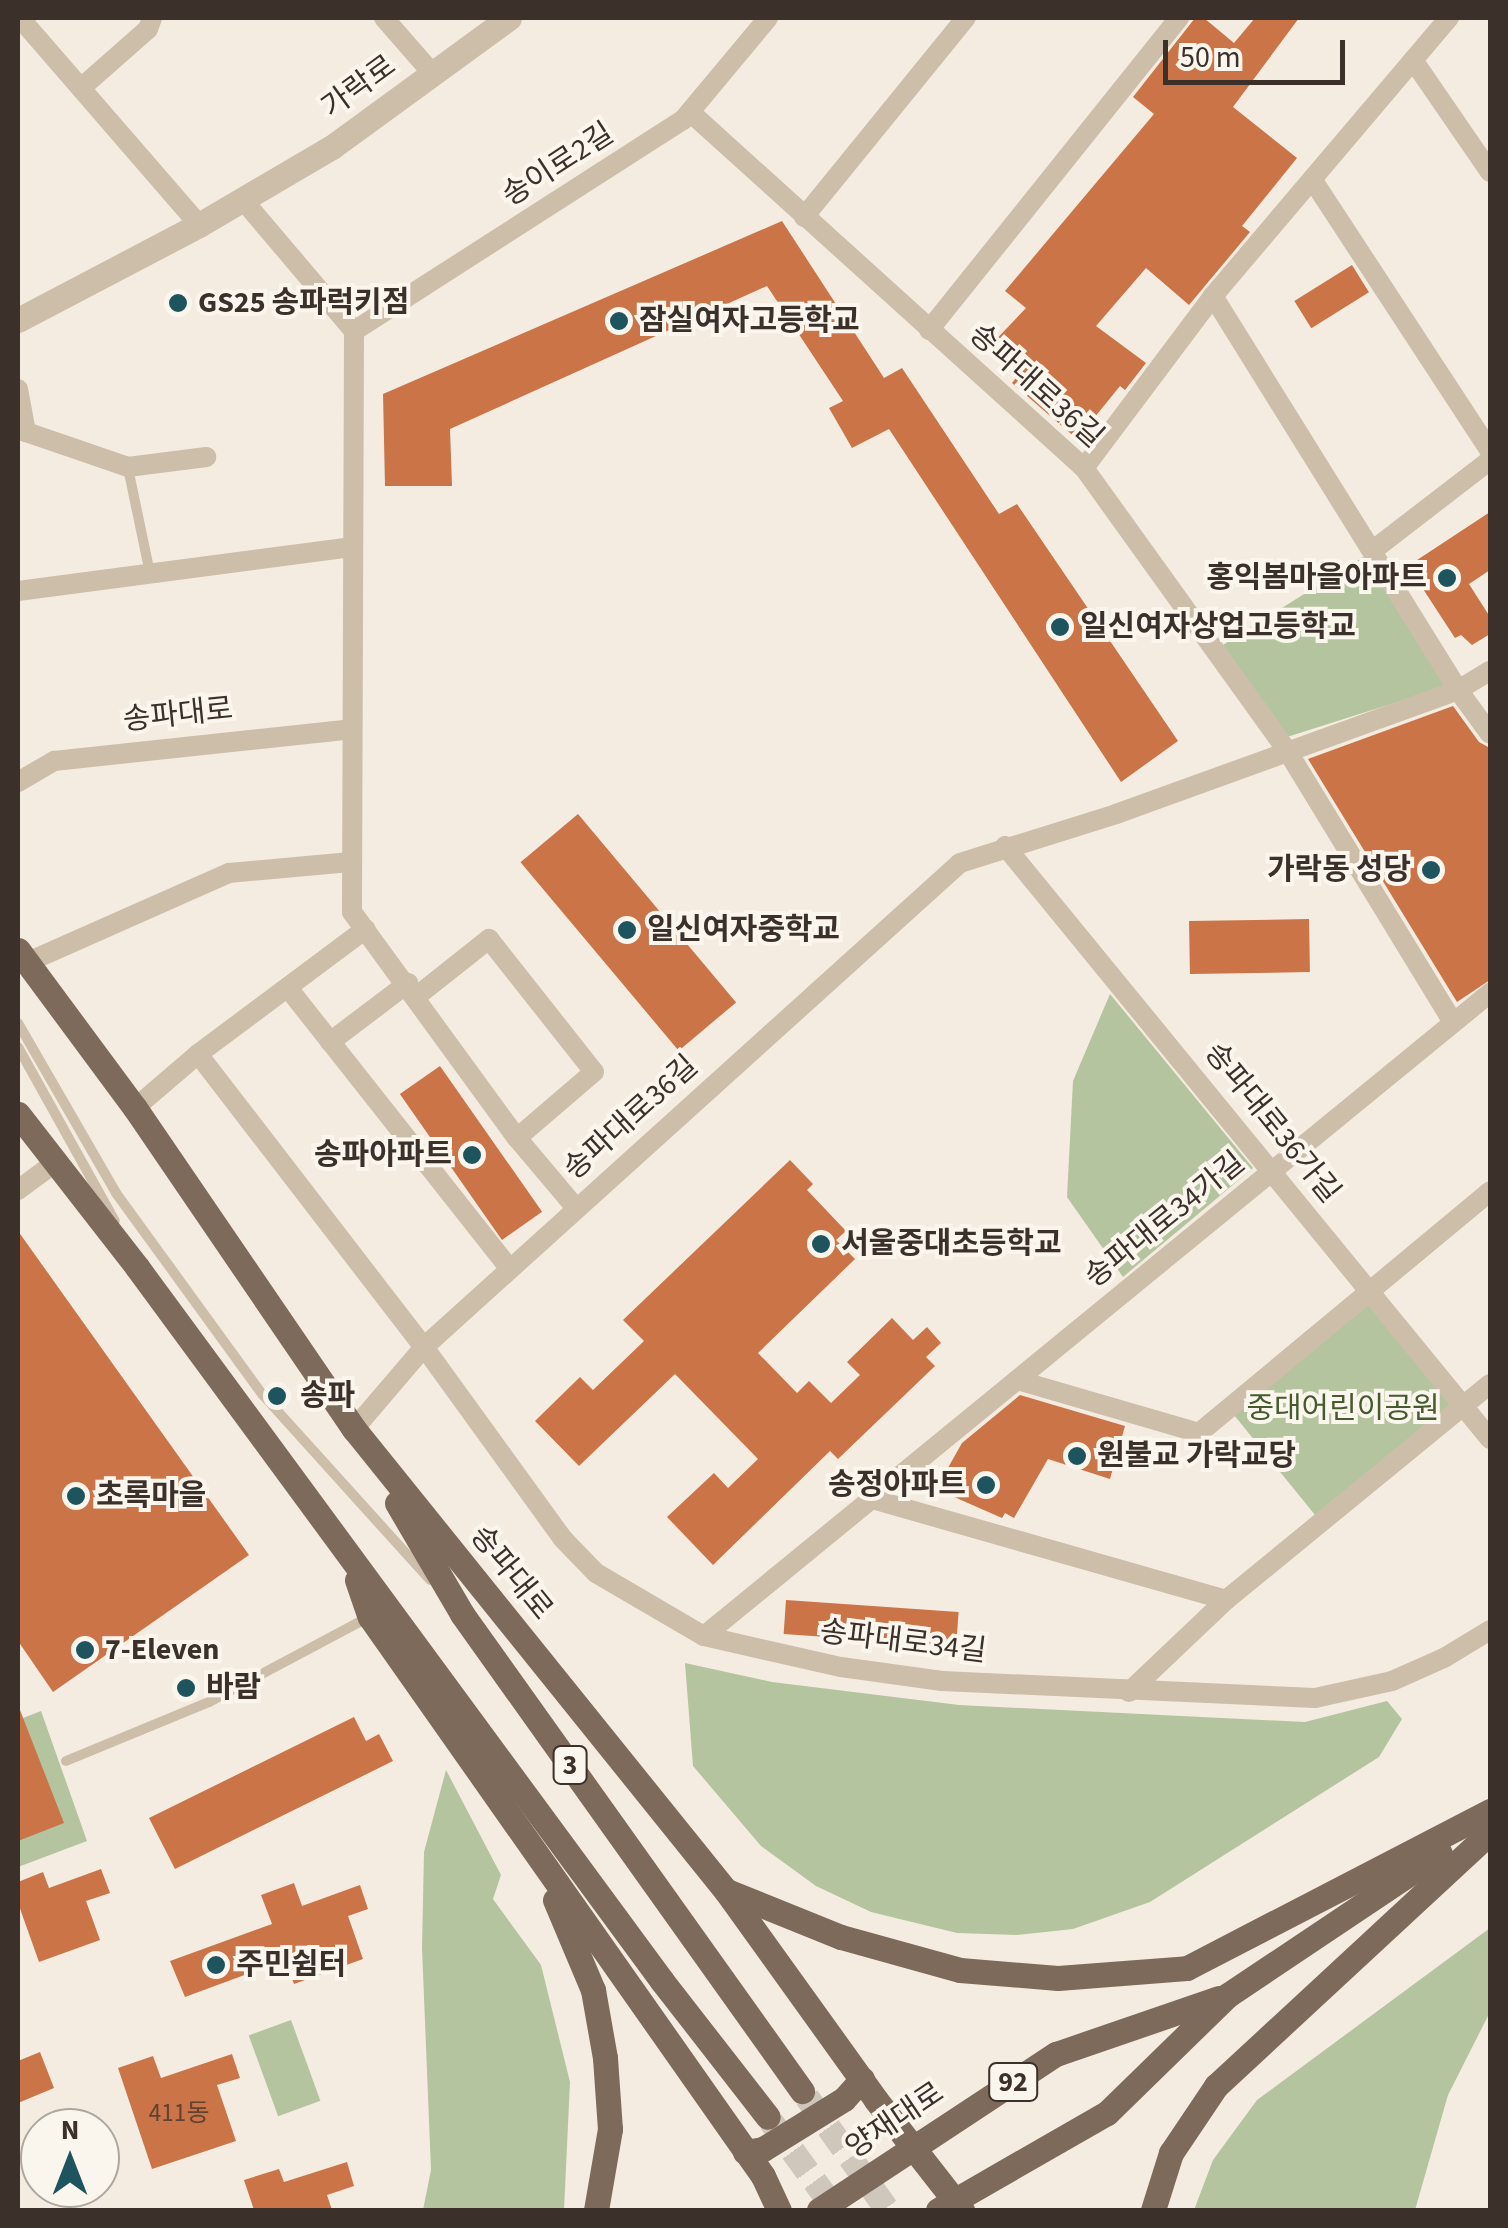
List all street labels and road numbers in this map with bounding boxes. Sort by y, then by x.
street label: 가락로 [315,48,403,126]
street label: 송이로2길 [496,116,620,214]
street label: 송파대로36길 [962,316,1110,456]
street label: 송파대로 [121,691,235,739]
street label: 송파대로36가길 [1197,1036,1347,1210]
street label: 송파대로36길 [557,1048,705,1188]
street label: 송파대로34가길 [1078,1145,1252,1295]
street label: 송파대로 [462,1519,560,1627]
street label: 송파대로34길 [818,1614,988,1670]
road number: 3 [552,1742,588,1788]
road number: 92 [988,2059,1038,2105]
street label: 양재대로 [839,2075,951,2167]

